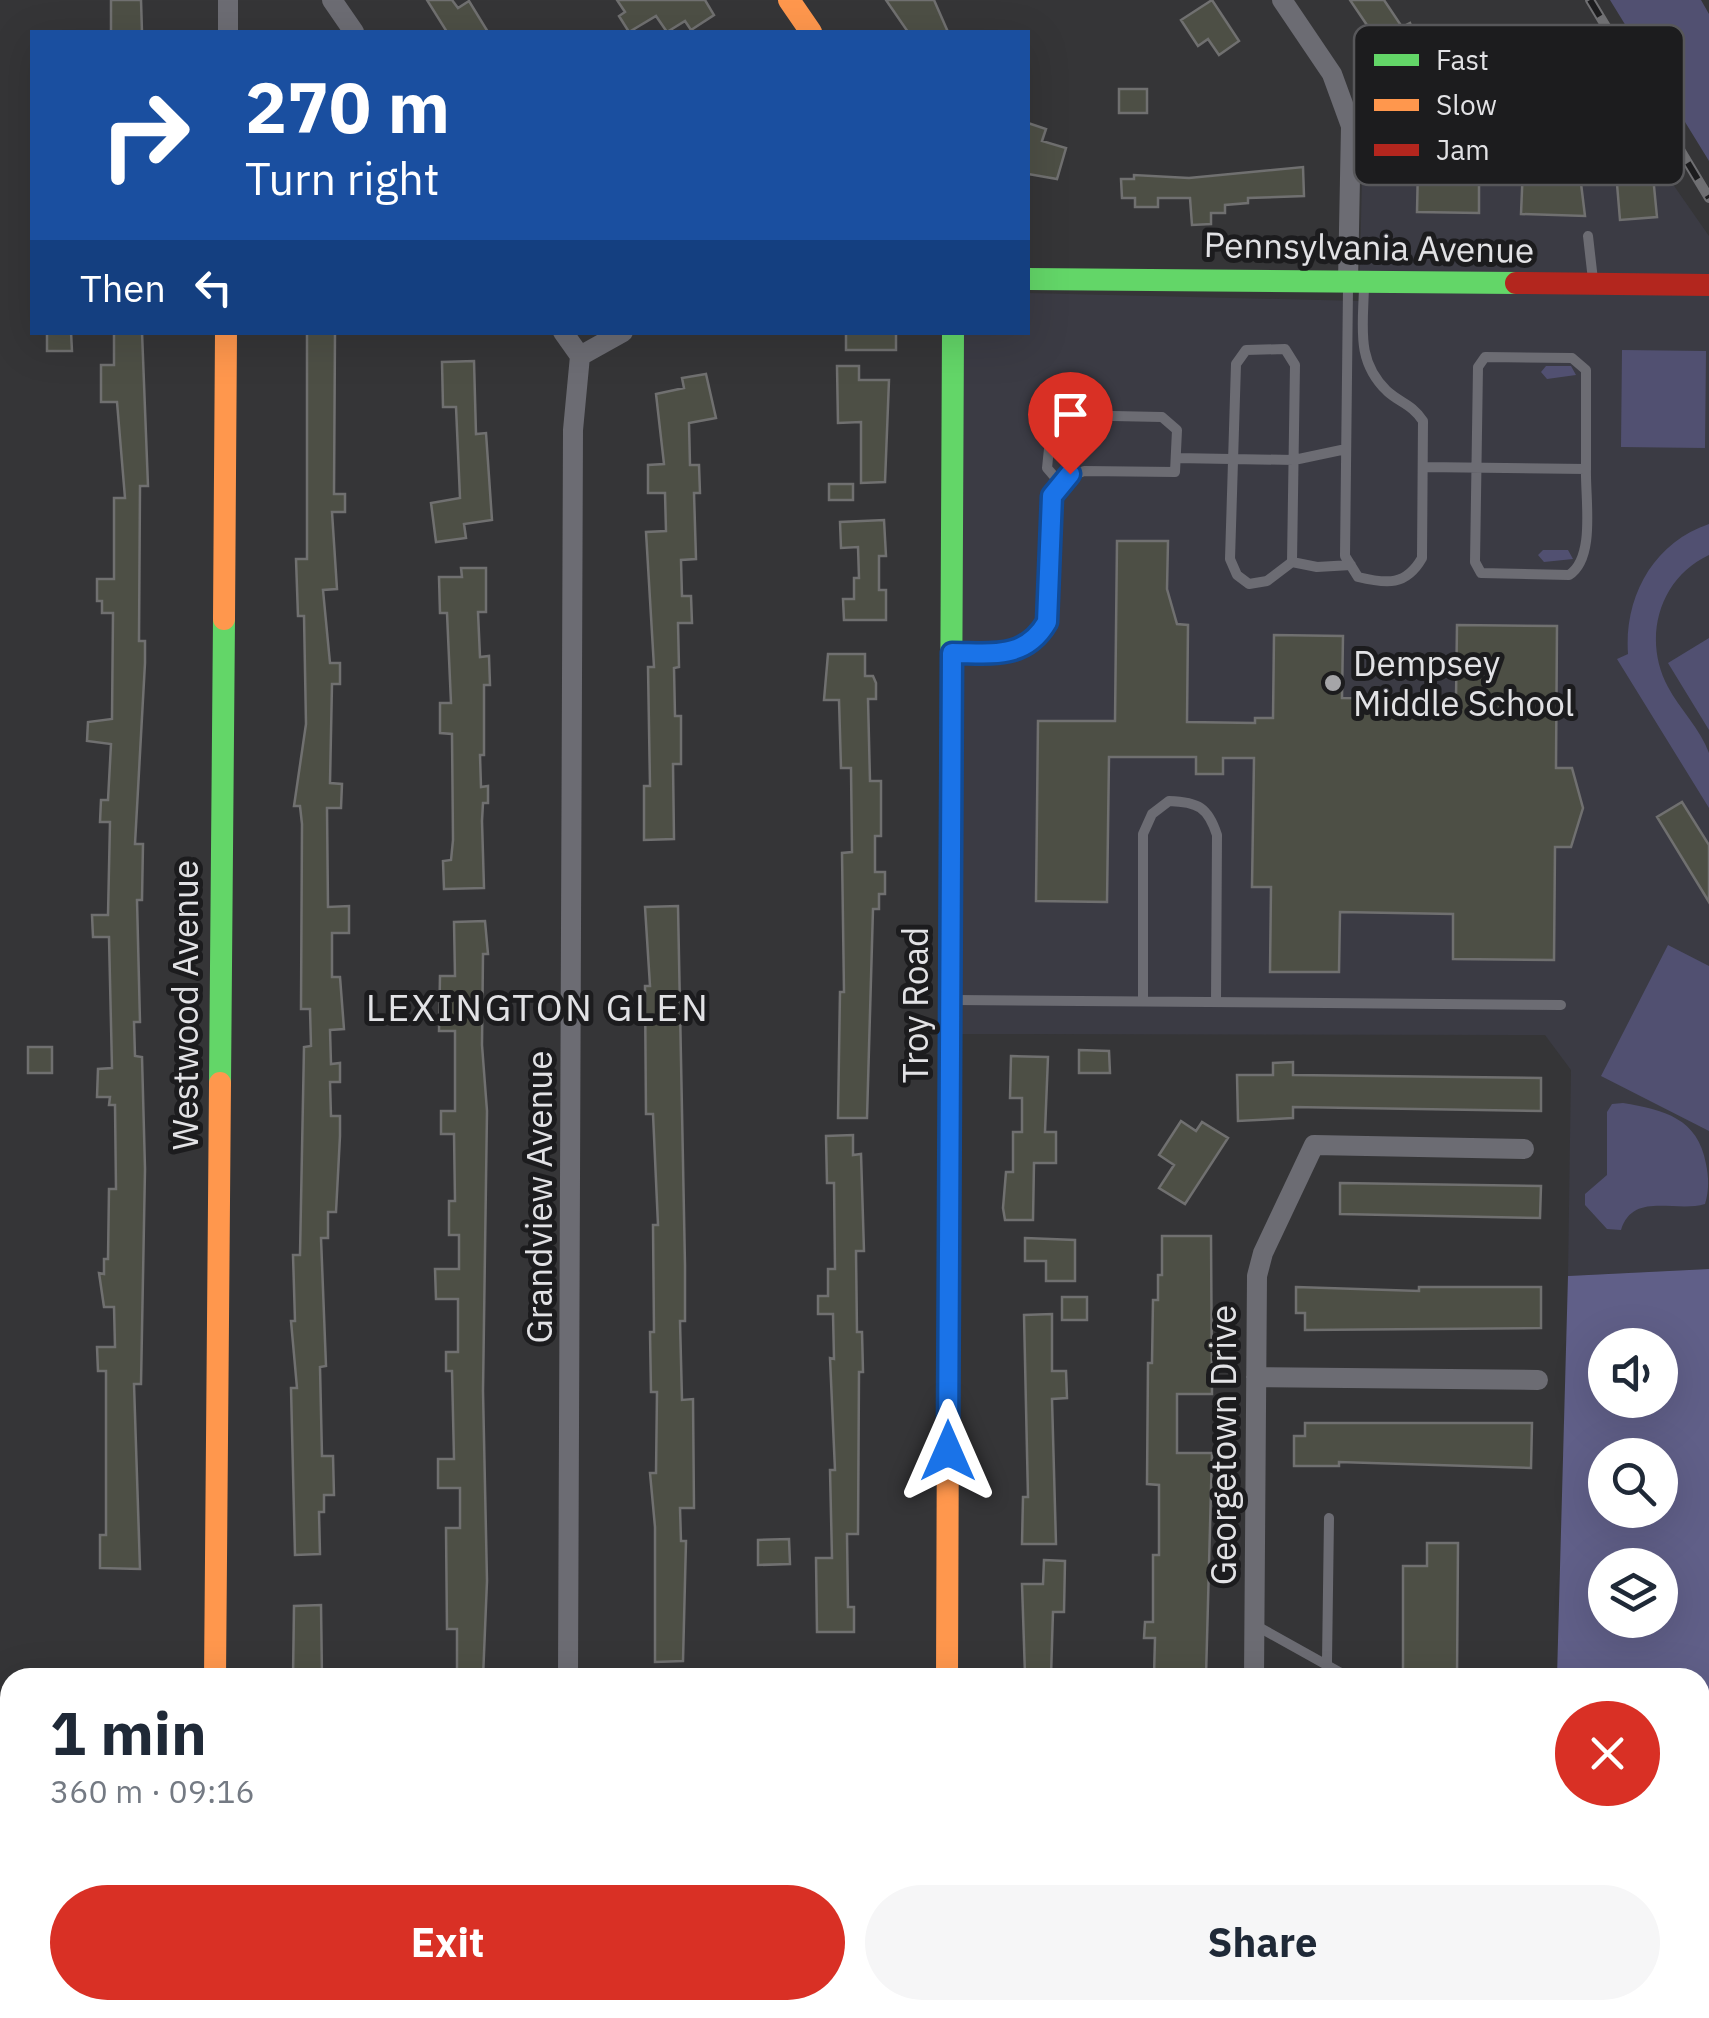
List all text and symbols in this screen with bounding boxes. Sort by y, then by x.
legend [1354,25,1684,185]
text: Fast [1436,41,1489,78]
text: 270 m [245,61,450,152]
icon: right [80,70,210,200]
text: Slow [1436,86,1497,123]
text: Jam [1436,131,1490,168]
text: Turn right [245,149,440,207]
street label: Pennsylvania Avenue [1203,221,1535,273]
icon: left [186,260,241,315]
text: Then [80,263,166,312]
pin [1028,372,1113,475]
icon: arrive [1043,387,1098,442]
place label: Dempsey Middle School [1353,640,1574,726]
marker: Dempsey Middle School [1322,672,1344,694]
street label: Westwood Avenue [162,860,208,1150]
street label: Troy Road [892,927,938,1083]
district label: LEXINGTON GLEN [366,982,710,1031]
street label: Grandview Avenue [516,1051,562,1343]
street label: Georgetown Drive [1200,1305,1246,1585]
map controls [1588,1328,1678,1638]
button: sound [1588,1328,1678,1418]
position arrow [896,1399,1000,1503]
button: search [1588,1438,1678,1528]
button: layers [1588,1548,1678,1638]
text: 1 min [50,1693,207,1772]
button: close [1555,1701,1660,1806]
text: 360 m · 09:16 [50,1770,255,1812]
button: Exit [50,1885,845,2000]
button: Share [865,1885,1660,2000]

